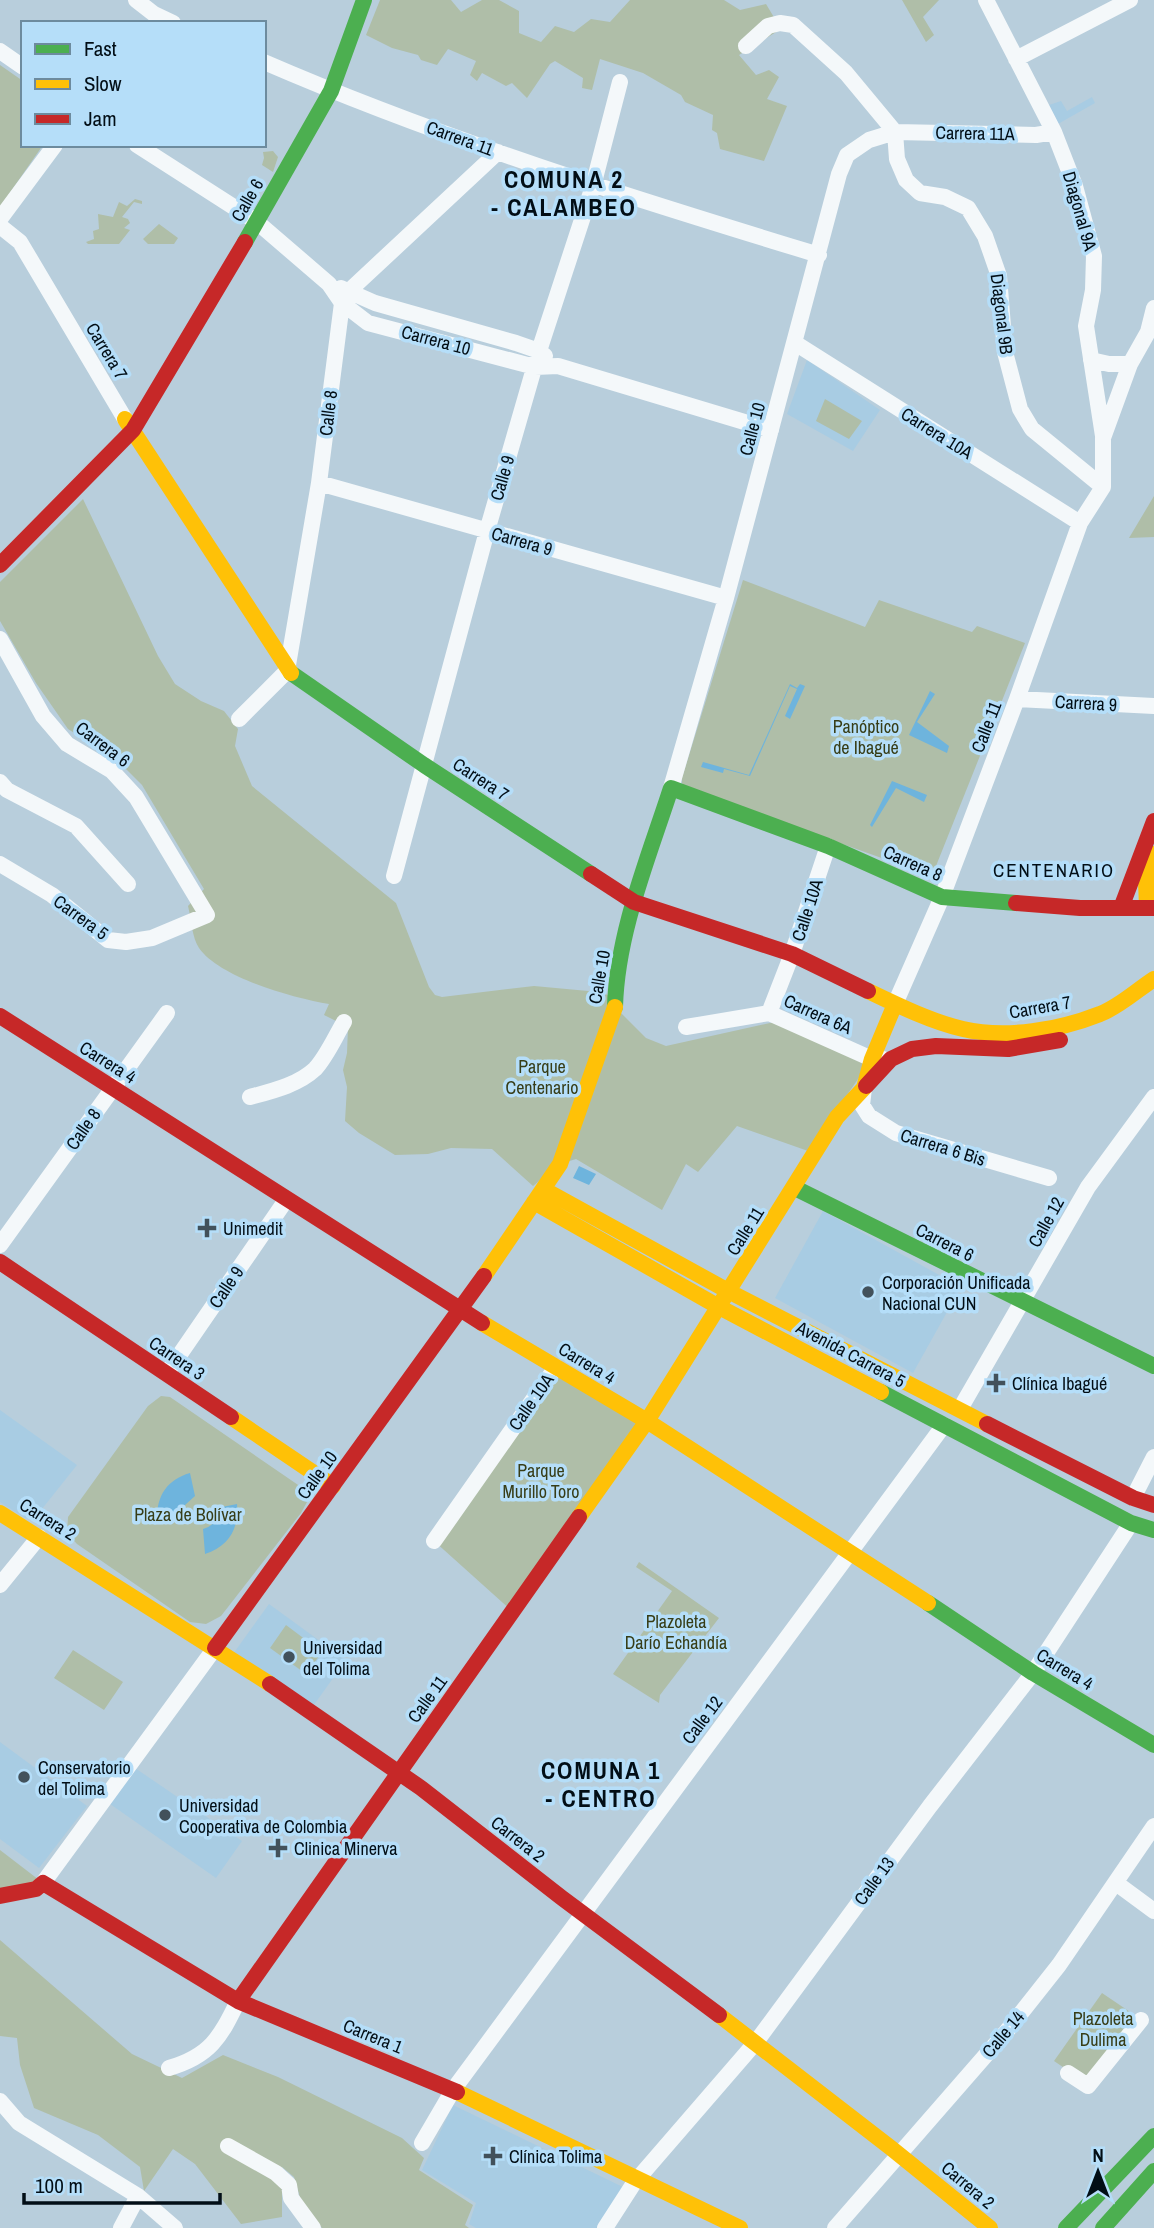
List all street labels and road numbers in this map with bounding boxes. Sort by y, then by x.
street label: Carrera 11 [423,114,498,162]
street label: Carrera 11A [935,120,1015,146]
street label: Diagonal 9A [1057,169,1103,254]
street label: Calle 6 [225,174,269,226]
street label: Diagonal 9B [985,272,1019,356]
street label: Carrera 7 [80,318,134,384]
street label: Carrera 10 [399,319,473,361]
street label: Calle 8 [313,389,343,437]
street label: Calle 10 [733,400,771,458]
street label: Carrera 10A [896,401,978,465]
street label: Calle 9 [484,452,520,504]
street label: Carrera 9 [489,520,555,562]
street label: Carrera 9 [1054,689,1118,717]
street label: Calle 11 [965,697,1007,756]
street label: Carrera 6 [71,715,135,773]
street label: Carrera 7 [448,752,514,806]
street label: Carrera 8 [879,839,947,887]
street label: Calle 10A [785,876,829,944]
street label: Carrera 5 [48,889,114,945]
street label: Calle 10 [582,948,616,1006]
street label: Carrera 6A [780,988,856,1040]
street label: Carrera 7 [1007,989,1073,1025]
street label: Carrera 4 [75,1035,141,1089]
street label: Calle 8 [60,1103,106,1155]
street label: Carrera 6 Bis [897,1122,989,1172]
street label: Calle 12 [1022,1192,1070,1252]
street label: Calle 11 [720,1201,770,1260]
street label: Carrera 6 [912,1217,978,1267]
street label: Calle 9 [203,1261,249,1313]
street label: Avenida Carrera 5 [791,1314,910,1393]
street label: Carrera 3 [144,1330,210,1386]
street label: Carrera 4 [554,1336,620,1390]
street label: Calle 10A [502,1368,560,1435]
street label: Calle 10 [291,1446,343,1504]
street label: Carrera 2 [15,1492,81,1546]
street label: Carrera 4 [1032,1642,1098,1696]
street label: Calle 11 [401,1670,453,1728]
street label: Calle 12 [676,1691,728,1749]
street label: Carrera 2 [486,1810,550,1868]
street label: Calle 13 [848,1852,900,1910]
street label: Calle 14 [976,2005,1030,2063]
street label: Carrera 1 [339,2013,407,2060]
street label: Carrera 2 [936,2155,1000,2215]

